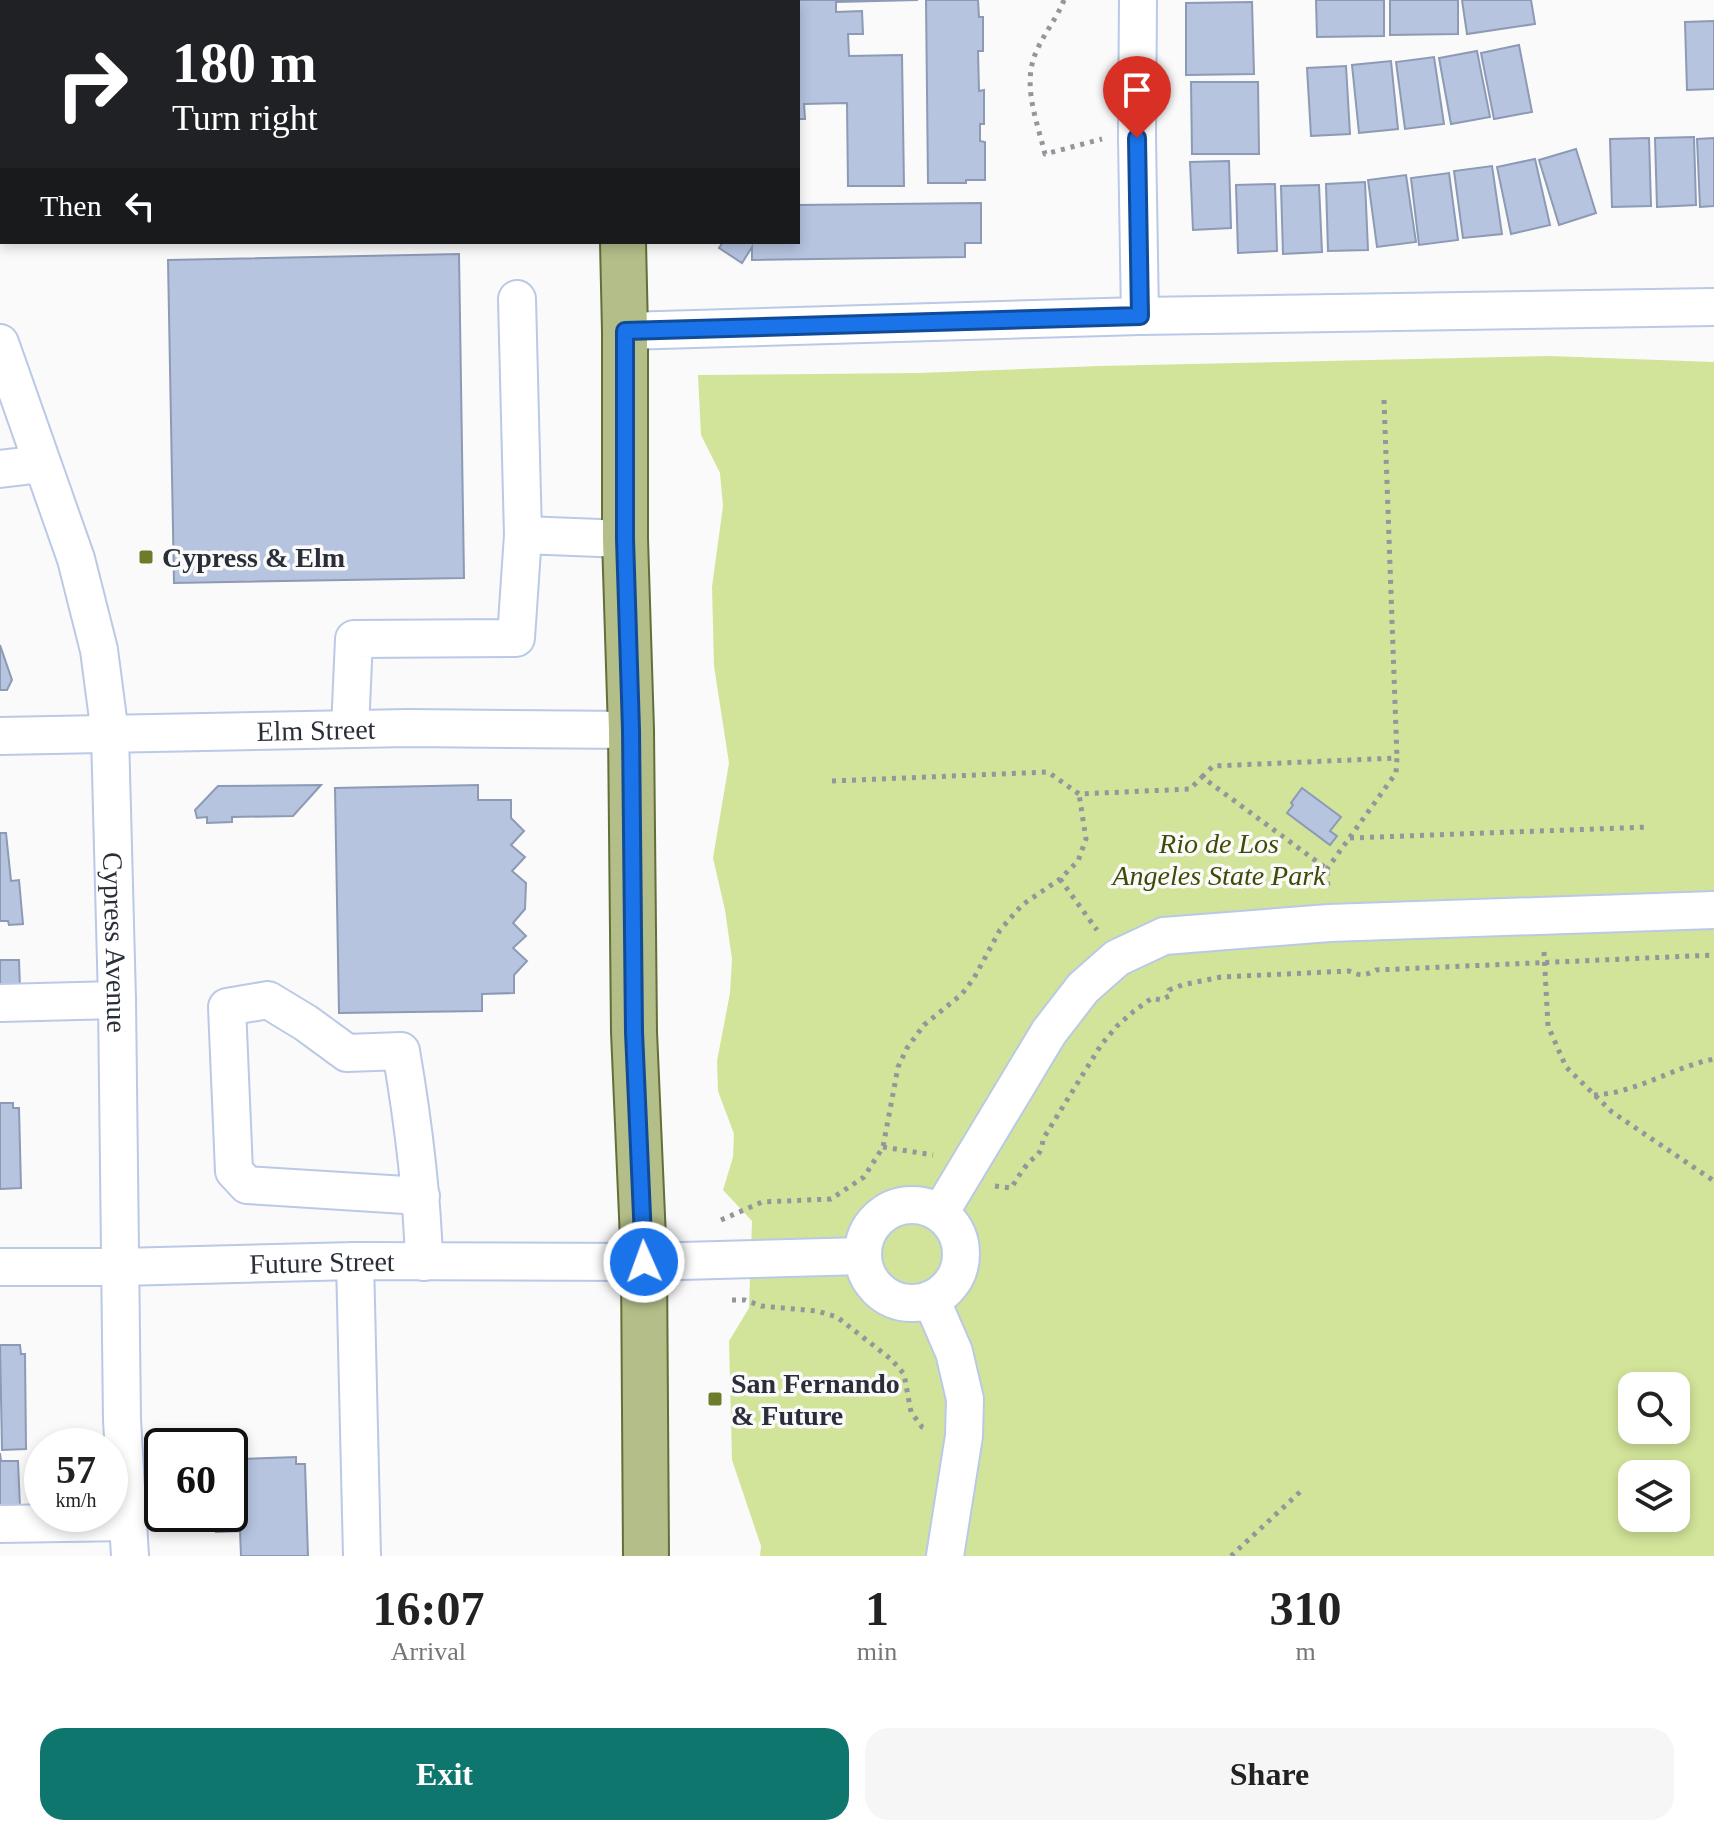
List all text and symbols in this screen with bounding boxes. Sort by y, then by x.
icon: right [40,32,144,136]
text: 180 m [172,32,317,94]
pin [1103,56,1171,138]
icon: arrive [1115,68,1159,112]
text: Turn right [172,98,318,138]
icon: left [118,184,162,228]
text: Then [40,189,102,222]
place label: Cypress & Elm [162,542,345,573]
marker: Cypress & Elm [137,548,155,566]
street label: Elm Street [256,713,376,746]
park label: Rio de Los Angeles State Park [1110,828,1326,891]
street label: Cypress Avenue [98,852,133,1033]
position arrow [602,1220,686,1304]
street label: Future Street [249,1245,395,1279]
place label: San Fernando & Future [731,1368,900,1431]
map controls [1618,1372,1690,1532]
button: search [1618,1372,1690,1444]
marker: San Fernando & Future [706,1390,724,1408]
speed limit sign: 60 [144,1428,248,1532]
text: 57 [56,1447,96,1492]
button: layers [1618,1460,1690,1532]
text: km/h [55,1489,97,1511]
text: 16:07 [372,1582,484,1635]
text: 1 [865,1582,889,1635]
text: 310 [1270,1582,1342,1635]
text: Arrival [391,1637,466,1666]
text: min [857,1637,897,1666]
text: m [1295,1637,1316,1666]
button: Exit [40,1728,849,1820]
button: Share [865,1728,1674,1820]

